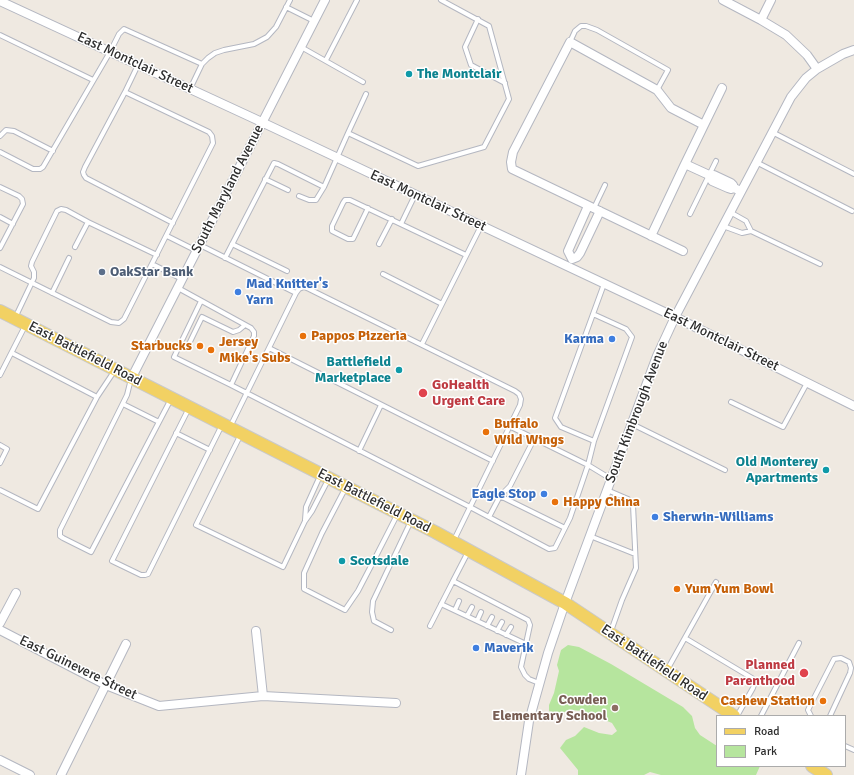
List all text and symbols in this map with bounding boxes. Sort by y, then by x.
street label: East Montclair Street [74,29,196,97]
place label: The Montclair [417,66,502,82]
marker: The Montclair [404,69,414,79]
street label: South Maryland Avenue [188,122,268,256]
street label: East Montclair Street [367,167,489,235]
place label: OakStar Bank [110,264,193,280]
marker: OakStar Bank [97,267,107,277]
place label: Mad Knitter's Yarn [246,276,328,308]
marker: Mad Knitter's Yarn [233,287,243,297]
street label: East Montclair Street [661,305,781,375]
street label: East Battlefield Road [26,318,144,390]
place label: Pappos Pizzeria [311,328,407,344]
marker: Pappos Pizzeria [298,331,308,341]
place label: Karma [564,331,604,347]
place label: Jersey Mike's Subs [219,334,291,366]
marker: Karma [607,334,617,344]
place label: Starbucks [131,338,192,354]
street label: South Kimbrough Avenue [602,339,672,485]
marker: Starbucks [195,341,205,351]
marker: Jersey Mike's Subs [206,345,216,355]
place label: Battlefield Marketplace [315,354,391,386]
marker: Battlefield Marketplace [394,365,404,375]
place label: GoHealth Urgent Care [432,377,505,410]
marker: GoHealth Urgent Care [417,387,429,399]
place label: Buffalo Wild Wings [494,416,564,448]
marker: Buffalo Wild Wings [481,427,491,437]
place label: Old Monterey Apartments [736,454,818,486]
street label: East Battlefield Road [315,465,433,537]
marker: Old Monterey Apartments [821,465,831,475]
place label: Eagle Stop [471,486,536,502]
marker: Eagle Stop [539,489,549,499]
place label: Happy China [563,494,640,510]
marker: Happy China [550,497,560,507]
place label: Sherwin-Williams [663,509,773,525]
marker: Sherwin-Williams [650,512,660,522]
place label: Scotsdale [350,553,409,569]
marker: Scotsdale [337,556,347,566]
place label: Yum Yum Bowl [685,581,774,597]
marker: Yum Yum Bowl [672,584,682,594]
street label: East Battlefield Road [598,621,710,705]
street label: East Guinevere Street [17,632,139,704]
place label: Maverik [484,640,533,656]
marker: Maverik [471,643,481,653]
place label: Planned Parenthood [725,657,795,690]
marker: Planned Parenthood [798,667,810,679]
place label: Cowden Elementary School [492,692,607,724]
place label: Cashew Station [720,693,815,709]
marker: Cashew Station [818,696,828,706]
marker: Cowden Elementary School [610,703,620,713]
legend [716,715,846,767]
text: Road [754,724,780,739]
text: Park [754,744,777,759]

